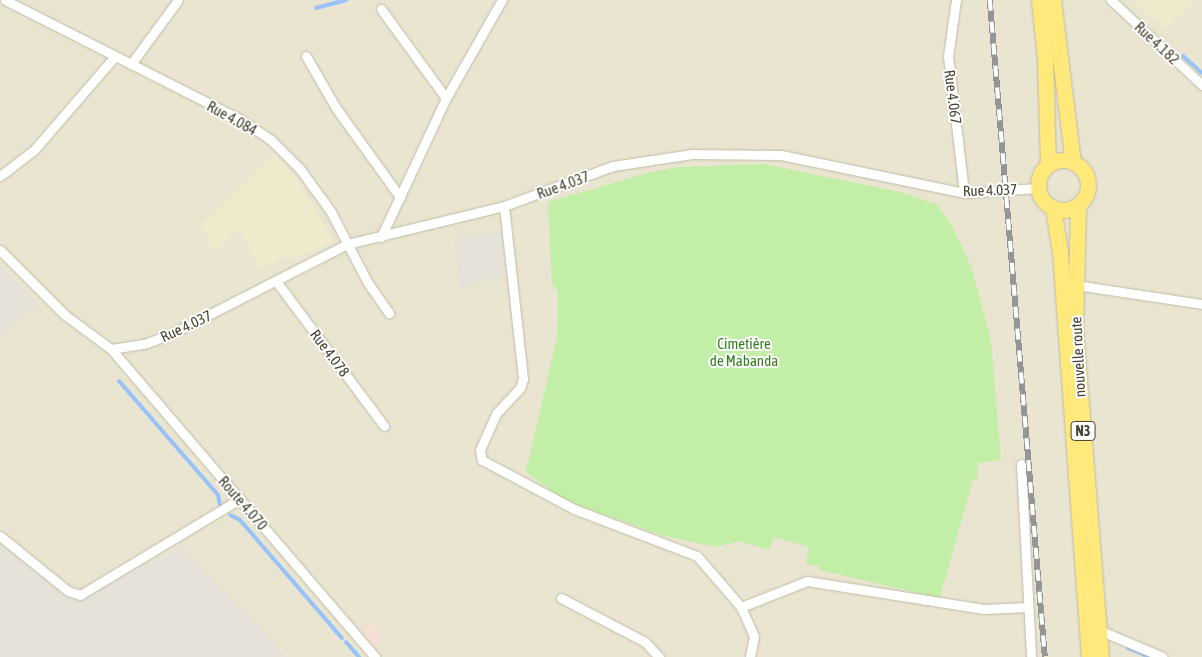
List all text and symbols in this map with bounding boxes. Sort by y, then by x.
street label: Rue 4.182 [1131,18,1183,68]
street label: Rue 4.067 [941,69,965,125]
street label: Rue 4.084 [204,97,260,139]
street label: Rue 4.037 [534,167,592,203]
street label: Rue 4.037 [962,180,1018,200]
street label: Rue 4.037 [158,306,214,346]
street label: nouvelle route [1067,316,1089,398]
street label: Rue 4.078 [306,326,354,380]
park label: Cimetière de Mabanda [710,334,778,369]
road number: N3 [1070,420,1096,442]
street label: Route 4.070 [215,472,271,534]

